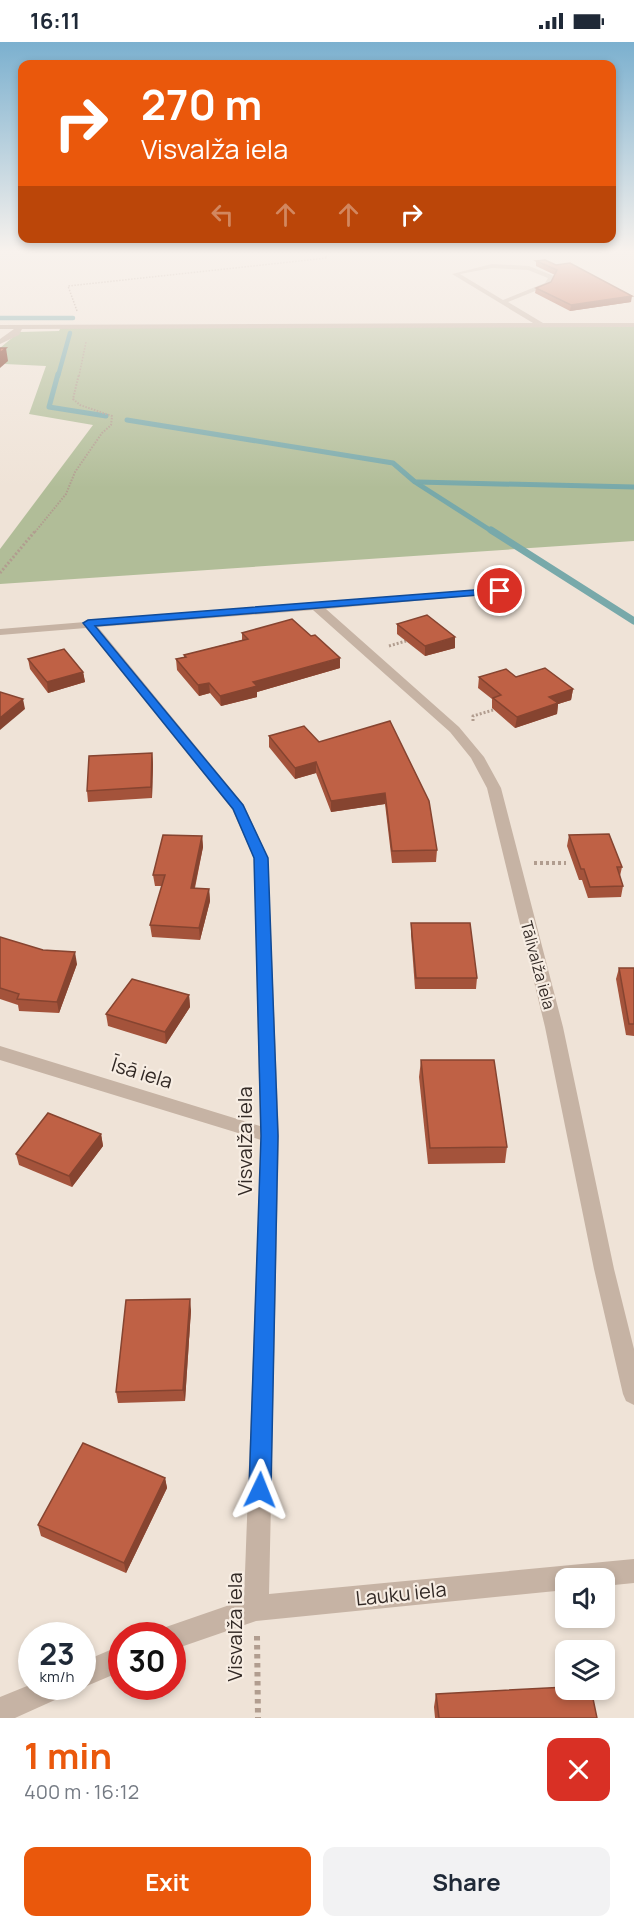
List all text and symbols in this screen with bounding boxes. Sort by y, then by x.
text: 16:11 [30,6,80,36]
text: 270 m [141,75,262,133]
icon: right [42,84,120,162]
text: Visvalža iela [141,130,288,167]
icon: left [206,198,239,231]
icon: ahead [269,198,302,231]
icon: ahead [332,198,365,231]
icon: right [395,198,428,231]
pin [474,565,525,616]
icon: arrive [483,574,516,607]
street label: Tālivalža iela [516,918,560,1012]
street label: Īsā iela [107,1050,176,1095]
street label: Visvalža iela [231,1086,258,1196]
position arrow [228,1458,292,1522]
map controls [555,1568,615,1700]
button: sound [555,1568,615,1628]
street label: Visvalža iela [221,1572,248,1682]
street label: Lauku iela [354,1575,448,1612]
speed limit sign: 30 [108,1622,186,1700]
text: 23 [39,1633,75,1674]
button: layers [555,1640,615,1700]
text: km/h [40,1666,74,1687]
text: 1 min [24,1731,112,1780]
button: close [547,1738,610,1801]
text: 400 m · 16:12 [24,1778,139,1805]
button: Exit [24,1847,311,1916]
button: Share [323,1847,610,1916]

